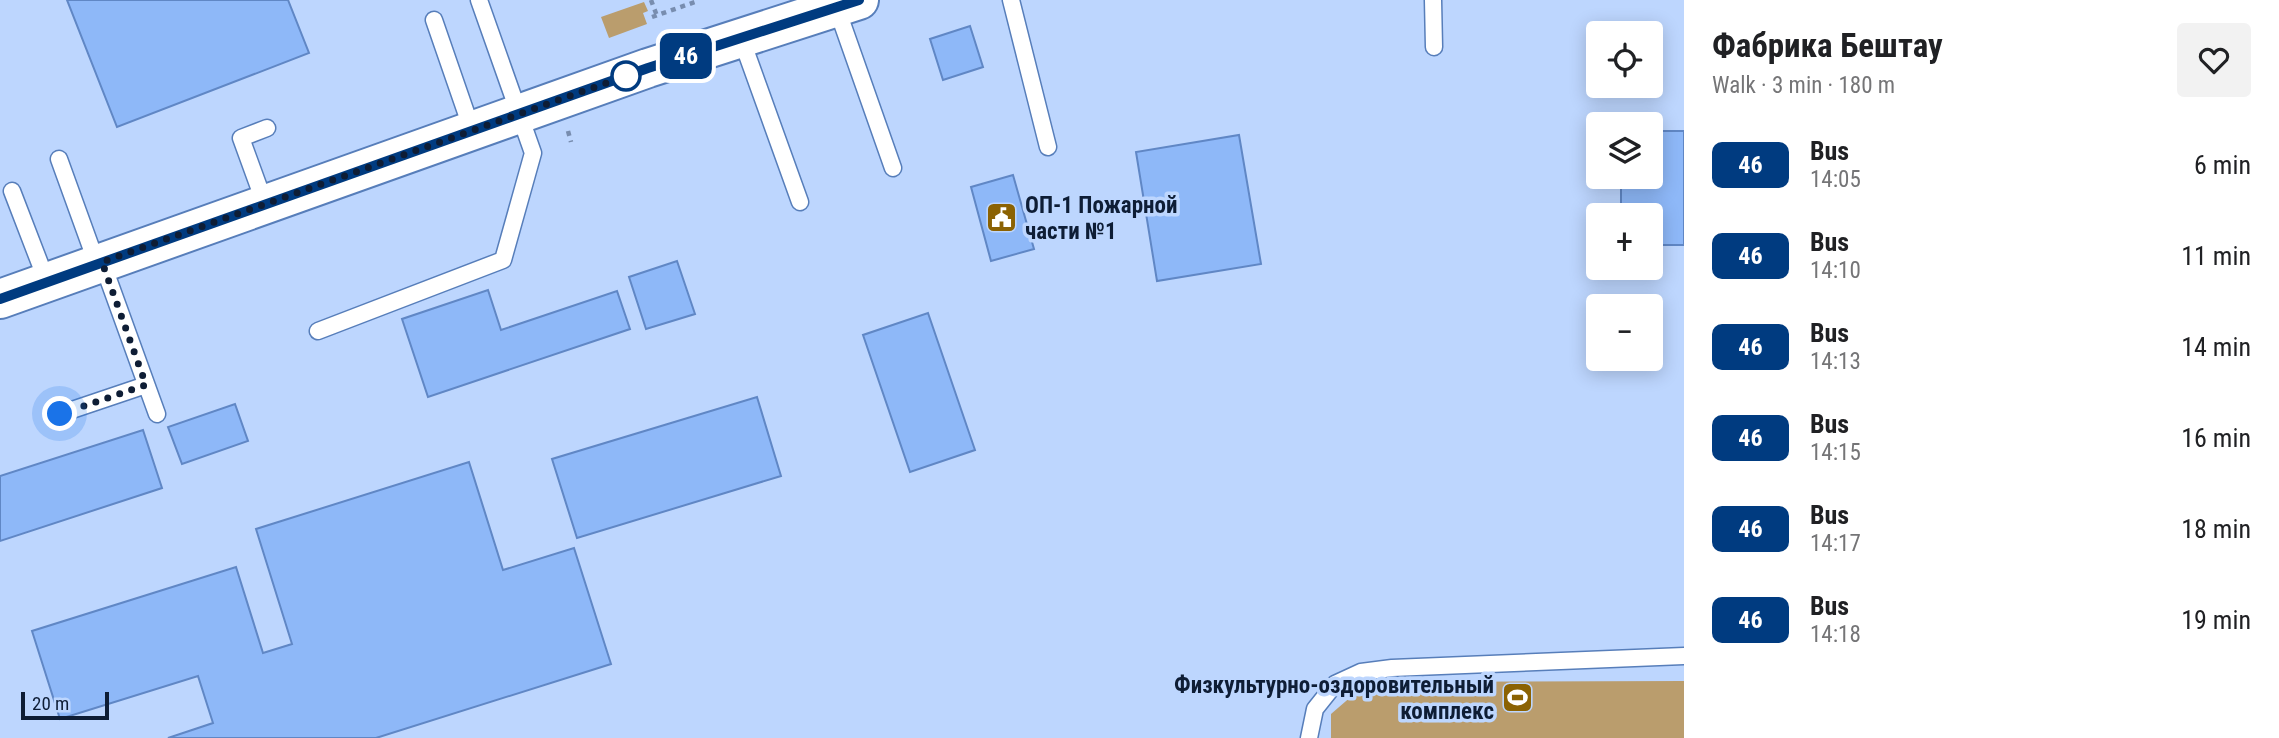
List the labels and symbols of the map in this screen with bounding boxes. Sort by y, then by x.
line badge: 46 [654,33,718,79]
unlabelled marker [611,61,641,91]
place label: ОП-1 Пожарной части №1 [1025,192,1178,245]
public building icon: ОП-1 Пожарной части №1 [985,201,1019,235]
your location [42,396,77,431]
place label: Физкультурно-оздоровительный комплекс [1174,672,1494,725]
sports icon: Физкультурно-оздоровительный комплекс [1500,681,1534,715]
scale bar [21,689,108,721]

